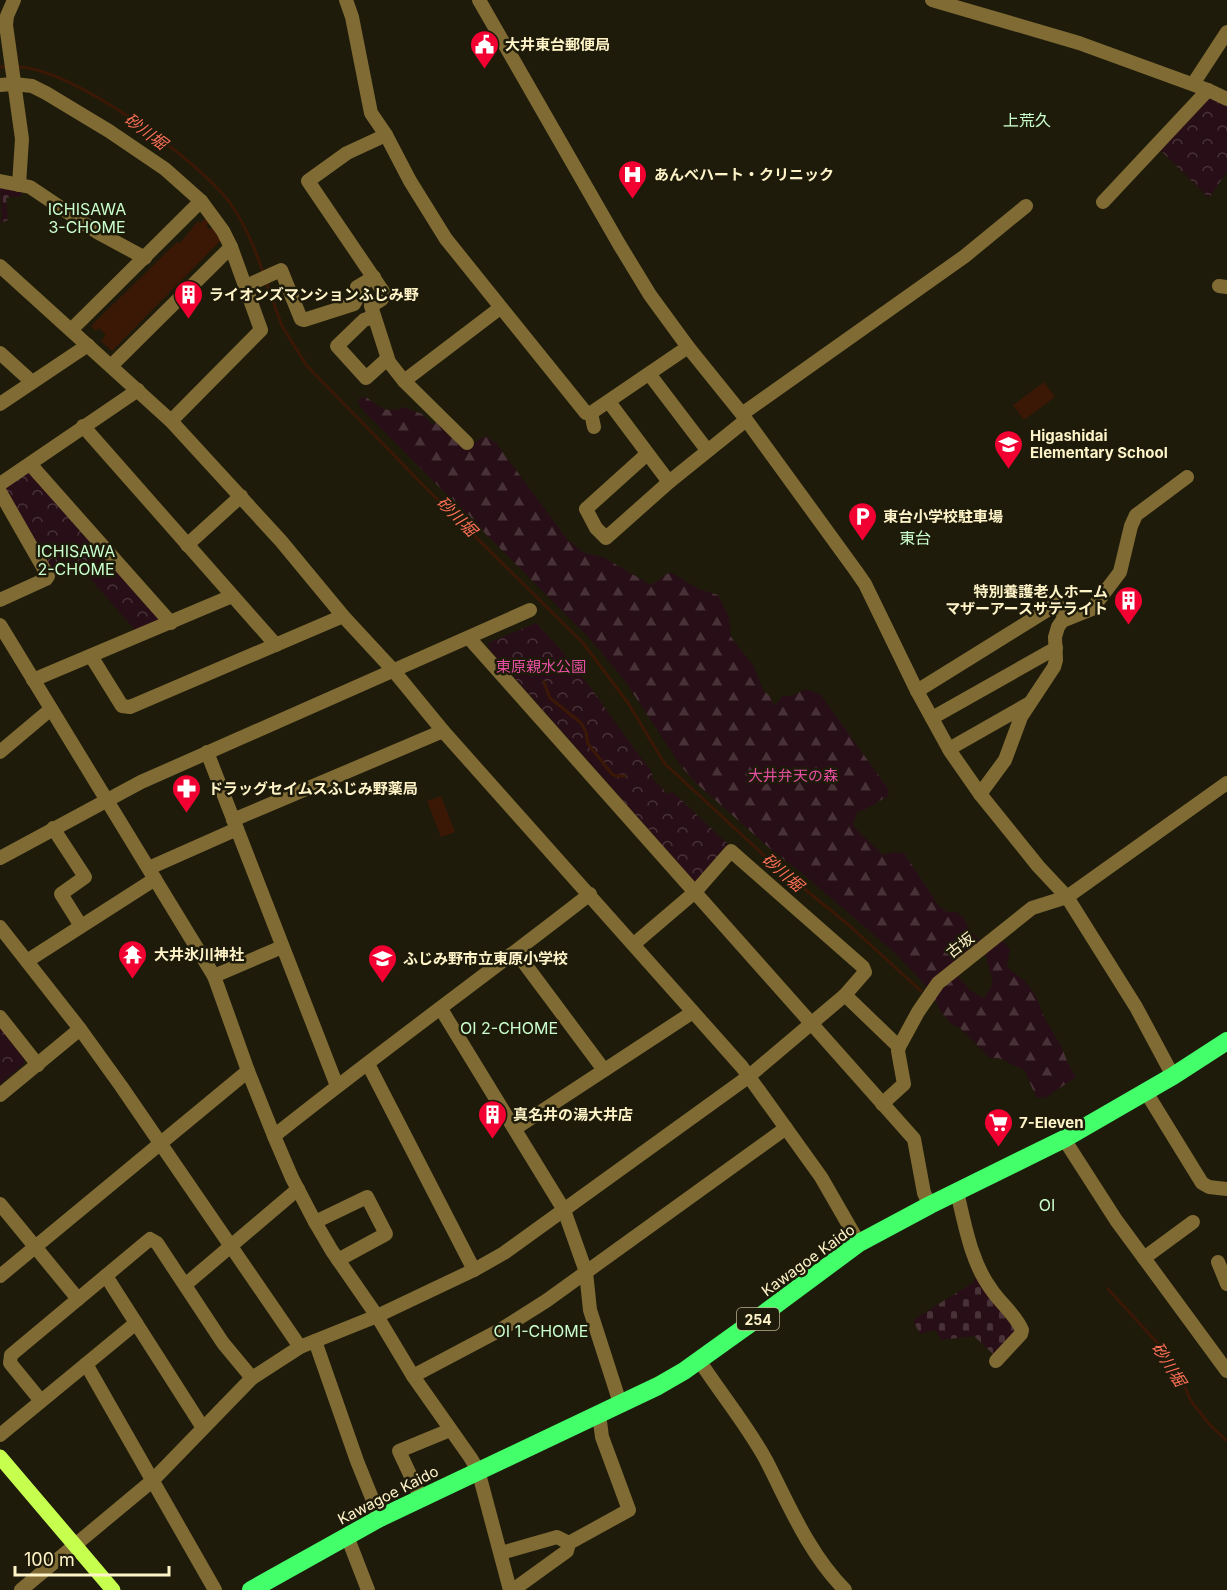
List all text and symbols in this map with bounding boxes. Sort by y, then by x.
public building icon: 大井東台郵便局 [468,28,500,70]
place label: 大井東台郵便局 [505,35,610,54]
water label: 砂川堀 [121,109,174,155]
district label: 上荒久 [1003,110,1051,130]
hospital icon: あんべハート・クリニック [617,158,649,200]
place label: あんべハート・クリニック [654,165,834,184]
district label: ICHISAWA 3-CHOME [48,199,126,237]
building icon: ライオンズマンションふじみ野 [172,278,204,320]
place label: ライオンズマンションふじみ野 [209,285,419,304]
place label: Higashidai Elementary School [1030,426,1168,462]
school or university icon: Higashidai Elementary School [993,428,1025,470]
water label: 砂川堀 [433,492,483,542]
parking icon: 東台小学校駐車場 [846,500,878,542]
place label: 東台小学校駐車場 [883,507,1003,526]
district label: 東台 [899,528,931,548]
district label: ICHISAWA 2-CHOME [37,541,115,579]
place label: 特別養護老人ホーム マザーアースサテライト [945,582,1108,618]
building icon: 特別養護老人ホーム マザーアースサテライト [1113,584,1145,626]
park label: 東原親水公園 [496,657,586,676]
park label: 大井弁天の森 [748,766,838,785]
pharmacy icon: ドラッグセイムスふじみ野薬局 [171,772,203,814]
place label: ドラッグセイムスふじみ野薬局 [208,779,418,798]
water label: 砂川堀 [758,849,810,897]
street label: 古坂 [942,928,978,962]
temple icon: 大井氷川神社 [117,938,149,980]
school or university icon: ふじみ野市立東原小学校 [366,942,398,984]
place label: 大井氷川神社 [154,945,244,964]
place label: ふじみ野市立東原小学校 [403,949,568,968]
district label: OI 2-CHOME [460,1018,558,1038]
building icon: 真名井の湯大井店 [476,1098,508,1140]
place label: 真名井の湯大井店 [513,1105,633,1124]
supermarket icon: 7-Eleven [982,1106,1014,1148]
place label: 7-Eleven [1019,1113,1084,1132]
district label: OI [1039,1195,1055,1215]
street label: Kawagoe Kaido [758,1220,858,1300]
road number: 254 [737,1308,779,1330]
district label: OI 1-CHOME [494,1321,588,1341]
water label: 砂川堀 [1148,1338,1192,1392]
street label: Kawagoe Kaido [334,1461,442,1529]
scale bar [15,1539,170,1577]
text: 100 m [24,1549,75,1570]

